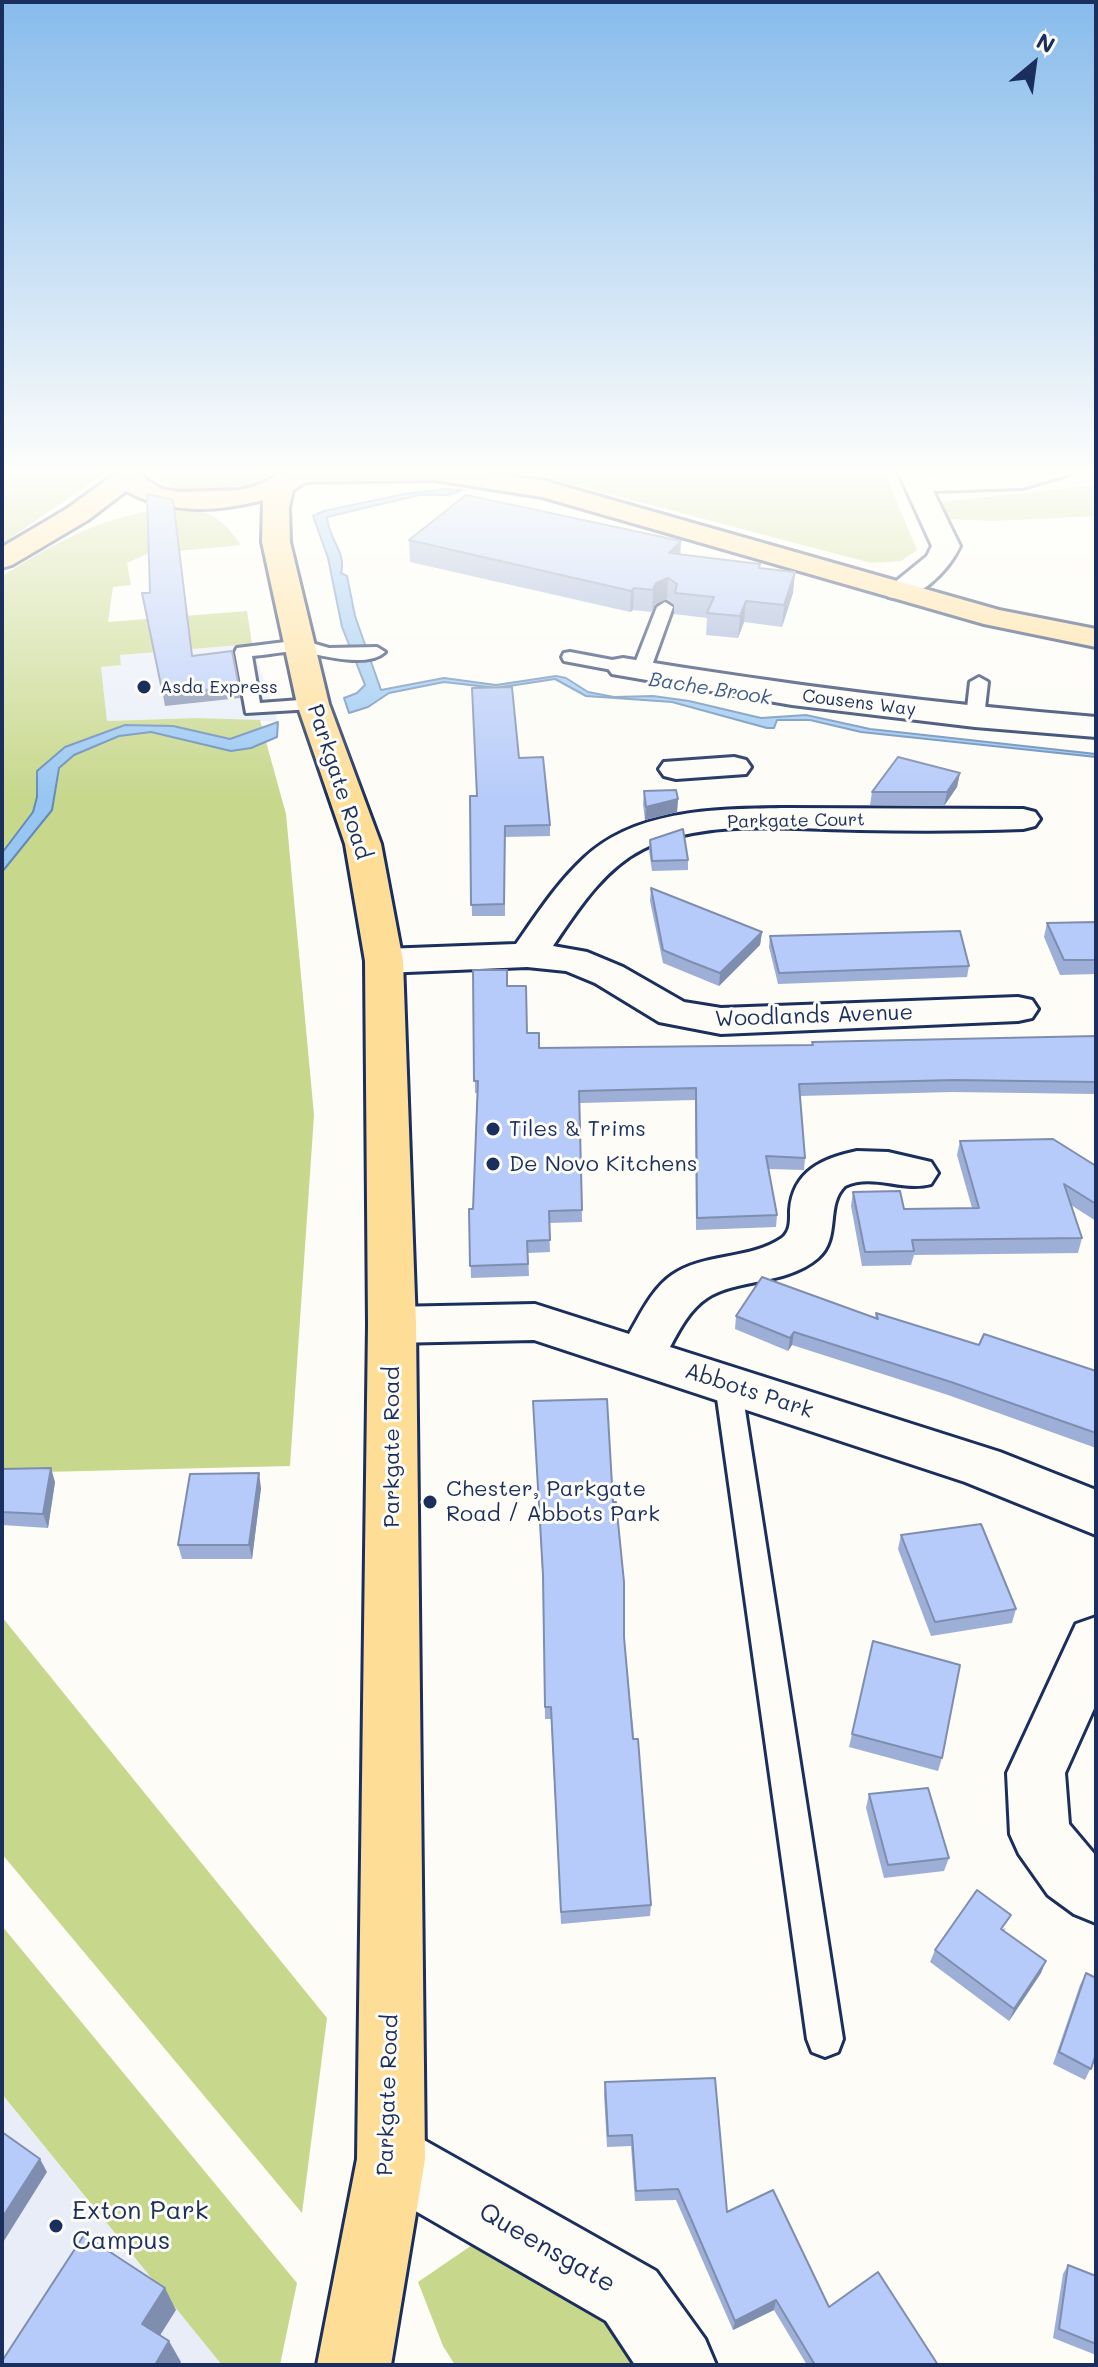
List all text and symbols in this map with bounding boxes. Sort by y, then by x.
north arrow [994,24,1074,104]
text: N [1032,26,1060,59]
water label: Bache Brook [647,667,773,711]
place label: Asda Express [160,676,278,698]
marker: Asda Express [135,678,153,696]
street label: Cousens Way [801,685,917,721]
street label: Parkgate Road [301,701,377,863]
street label: Parkgate Court [727,809,865,833]
street label: Woodlands Avenue [714,999,914,1033]
place label: Tiles & Trims [509,1116,646,1142]
marker: Tiles & Trims [484,1120,502,1138]
place label: De Novo Kitchens [509,1151,697,1177]
marker: De Novo Kitchens [484,1155,502,1173]
street label: Abbots Park [681,1358,817,1424]
street label: Parkgate Road [379,1366,405,1528]
place label: Chester, Parkgate Road / Abbots Park [446,1476,660,1528]
marker: Chester, Parkgate Road / Abbots Park [421,1493,439,1511]
street label: Parkgate Road [372,2014,404,2176]
place label: Exton Park Campus [72,2195,209,2256]
street label: Queensgate [473,2196,621,2300]
marker: Exton Park Campus [47,2217,65,2235]

